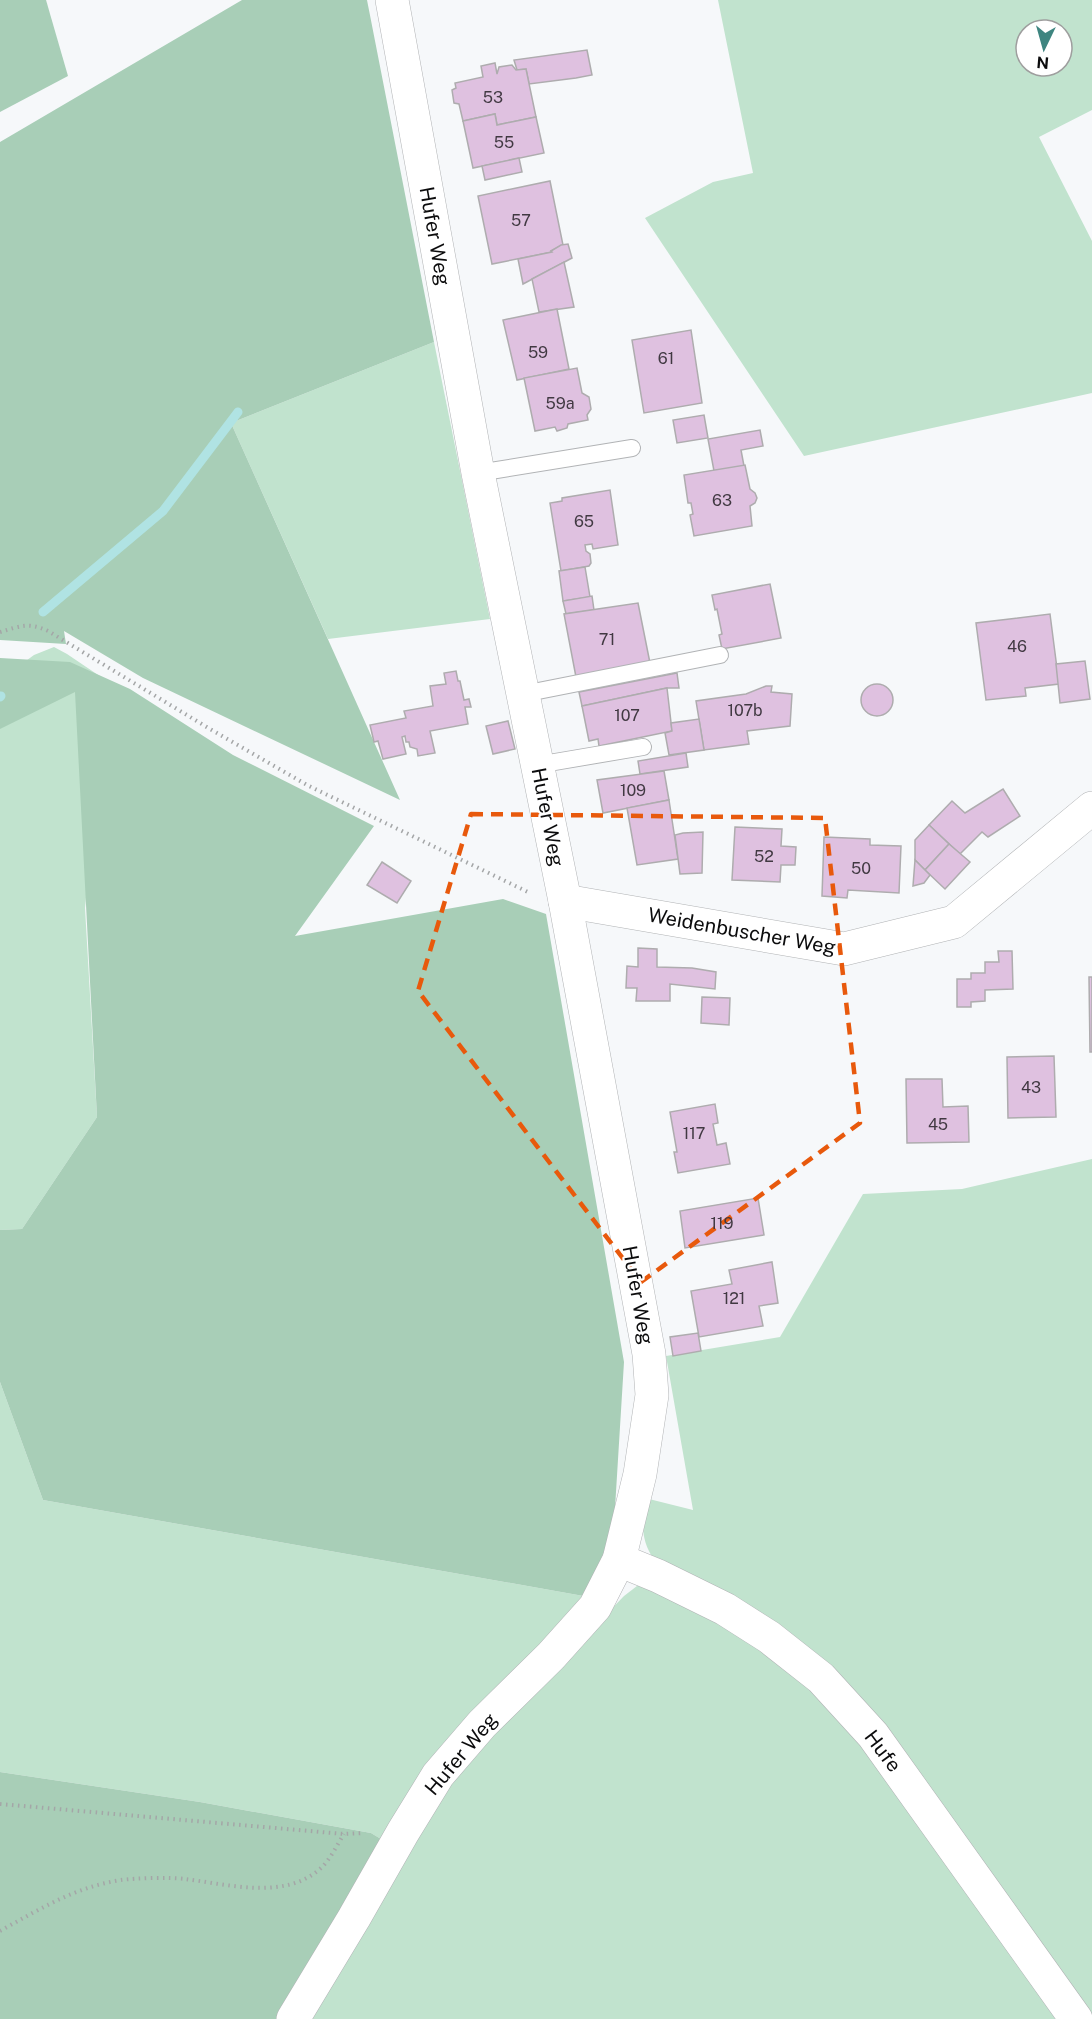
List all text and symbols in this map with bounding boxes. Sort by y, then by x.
north arrow [1014,18,1074,78]
text: N [1036,52,1050,72]
house number: 53 [483,88,503,107]
house number: 55 [494,133,514,152]
street label: Hufer Weg [414,185,456,287]
house number: 57 [511,211,531,230]
house number: 59 [528,343,548,362]
house number: 61 [658,349,674,368]
house number: 59a [545,394,575,413]
house number: 63 [712,491,732,510]
house number: 65 [574,512,594,531]
house number: 71 [599,630,615,649]
house number: 46 [1007,637,1027,656]
house number: 107b [727,701,763,720]
house number: 107 [614,706,640,725]
street label: Hufer Weg [527,766,569,868]
house number: 109 [620,781,646,800]
house number: 52 [754,847,774,866]
house number: 50 [851,859,871,878]
street label: Weidenbuscher Weg [646,903,838,959]
house number: 43 [1021,1078,1041,1097]
house number: 45 [928,1115,948,1134]
house number: 117 [683,1124,705,1143]
house number: 119 [710,1214,734,1233]
street label: Hufer Weg [617,1244,659,1346]
house number: 121 [723,1289,745,1308]
street label: Hufer Weg [420,1708,502,1800]
street label: Hufe [860,1725,906,1777]

